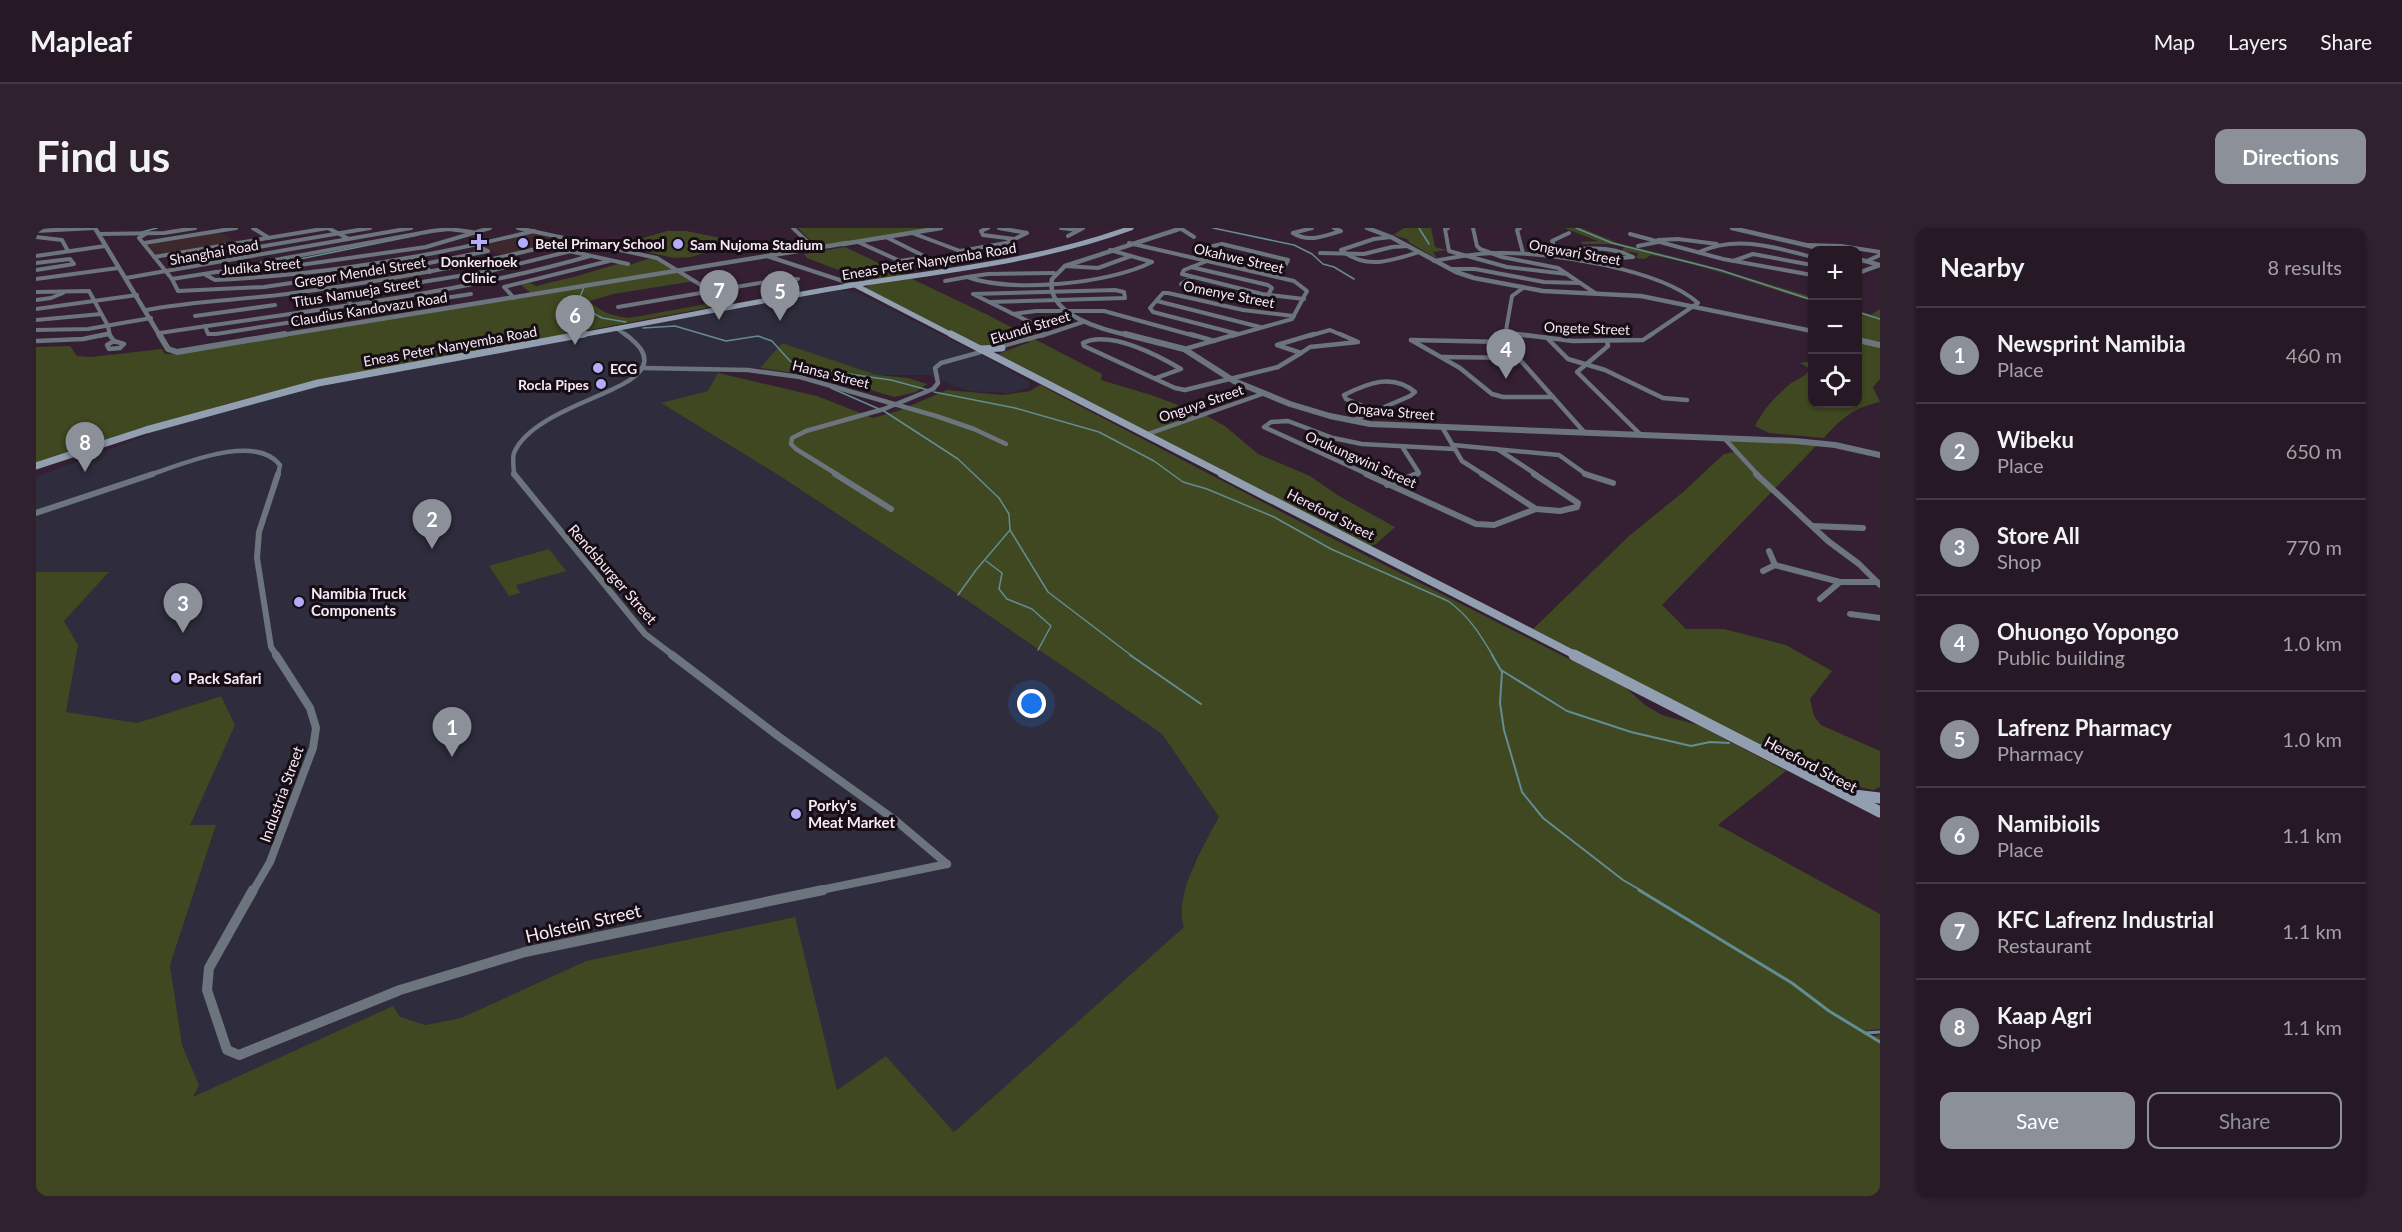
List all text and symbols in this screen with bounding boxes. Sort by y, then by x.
text: Mapleaf [30,24,132,58]
text: Map [2154,29,2195,54]
text: Layers [2228,29,2287,54]
text: Share [2320,29,2372,54]
button: Directions [2215,129,2366,184]
text: Find us [36,131,170,181]
marker: Donkerhoek Clinic [470,233,488,251]
place label: Betel Primary School [535,235,665,252]
street label: Shanghai Road [168,236,260,268]
marker: Betel Primary School [516,236,530,250]
place label: Sam Nujoma Stadium [690,236,823,253]
street label: Ongwari Street [1528,236,1622,268]
marker: Sam Nujoma Stadium [671,237,685,251]
street label: Eneas Peter Nanyemba Road [841,239,1017,283]
street label: Okahwe Street [1192,239,1286,277]
map controls [1808,246,1862,408]
button: + [1808,246,1862,300]
text: Nearby [1940,251,2025,283]
street label: Gregor Mendel Street [293,253,427,291]
place label: Donkerhoek Clinic [440,253,518,286]
street label: Judika Street [221,254,301,278]
text: 8 results [2267,255,2342,279]
pin: 7 [700,270,738,320]
pin: 5 [760,272,800,321]
street label: Titus Namueja Street [291,274,421,310]
street label: Omenye Street [1182,277,1276,311]
street label: Claudius Kandovazu Road [289,288,449,330]
pin: 6 [556,296,594,345]
button: − [1808,300,1862,354]
street label: Ekundi Street [988,307,1072,347]
street label: Ongete Street [1544,318,1630,338]
street label: Eneas Peter Nanyemba Road [362,322,538,370]
pin: 4 [1486,330,1526,379]
text: Newsprint Namibia [1997,330,2186,357]
text: 1 [1954,343,1965,367]
text: 460 m [2286,343,2342,367]
button: locate [1808,354,1862,408]
street label: Hansa Street [791,356,871,392]
text: Place [1997,357,2044,381]
place label: ECG [610,360,637,377]
marker: ECG [591,361,605,375]
place label: Rocla Pipes [518,376,589,393]
marker: Rocla Pipes [594,377,608,391]
street label: Onguya Street [1156,381,1246,425]
street label: Ongava Street [1347,399,1435,423]
pin: 8 [65,422,104,472]
text: Wibeku [1997,426,2074,453]
street label: Orukungwini Street [1303,427,1419,491]
text: 2 [1954,439,1965,463]
text: 650 m [2286,439,2342,463]
text: Place [1997,453,2044,477]
street label: Hereford Street [1284,485,1378,543]
pin: 2 [412,500,452,549]
street label: Rendsburger Street [565,520,662,628]
text: Store All [1997,522,2080,549]
text: 3 [1954,535,1965,559]
text: 770 m [2286,535,2342,559]
text: Shop [1997,549,2041,573]
pin: 3 [164,584,202,633]
place label: Namibia Truck Components [311,584,407,619]
marker: Namibia Truck Components [292,595,306,609]
text: Ohuongo Yopongo [1997,618,2179,645]
text: 4 [1954,631,1965,655]
text: 1.0 km [2282,631,2342,655]
text: Public building [1997,645,2125,669]
place label: Pack Safari [188,669,262,687]
marker: Pack Safari [169,671,183,685]
your location [1017,689,1046,718]
pin: 1 [432,708,472,757]
text: Lafrenz Pharmacy [1997,714,2172,741]
text: 5 [1954,727,1965,751]
text: 1.0 km [2282,727,2342,751]
street label: Hereford Street [1761,732,1861,796]
text: Pharmacy [1997,741,2084,765]
street label: Industria Street [255,743,307,845]
place label: Porky's Meat Market [808,796,895,831]
marker: Porky's Meat Market [789,807,803,821]
text: Namibioils [1997,810,2100,837]
text: 6 [1954,823,1965,847]
text: 1.1 km [2282,823,2342,847]
text: Place [1997,837,2044,861]
street label: Holstein Street [523,899,643,947]
text: KFC Lafrenz Industrial [1997,906,2214,933]
text: 7 [1954,919,1965,943]
text: 1.1 km [2282,919,2342,943]
text: Restaurant [1997,933,2092,957]
text: Kaap Agri [1997,1002,2092,1029]
text: 8 [1954,1015,1965,1039]
text: 1.1 km [2282,1015,2342,1039]
text: Shop [1997,1029,2041,1053]
button: Save [1940,1092,2135,1149]
button: Share [2147,1092,2342,1149]

